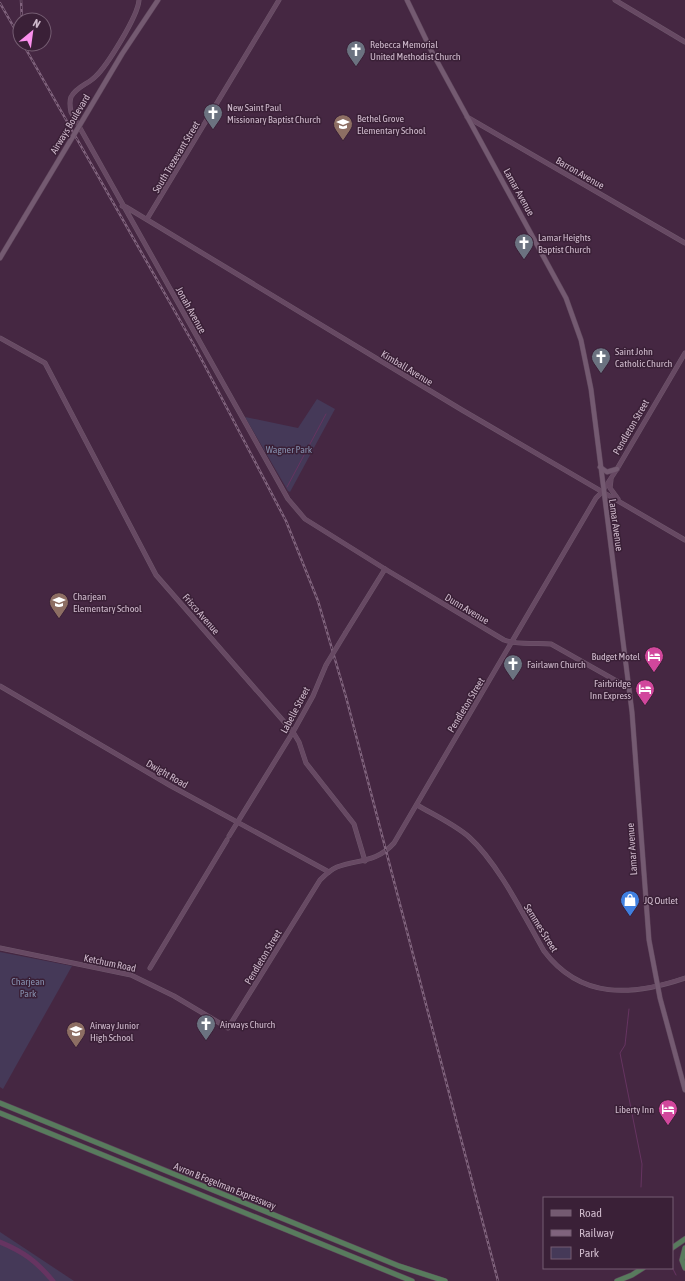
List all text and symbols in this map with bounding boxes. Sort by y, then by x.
north arrow [12,12,52,52]
text: N [31,16,43,30]
church icon: Rebecca Memorial United Methodist Church [345,39,367,67]
place label: Rebecca Memorial United Methodist Church [370,39,461,62]
street label: Airways Boulevard [48,92,92,156]
church icon: New Saint Paul Missionary Baptist Church [202,102,224,130]
place label: New Saint Paul Missionary Baptist Church [227,102,321,125]
school or university icon: Bethel Grove Elementary School [332,113,354,141]
place label: Bethel Grove Elementary School [357,113,426,136]
street label: South Trezevant Street [150,119,202,195]
street label: Barron Avenue [554,155,606,191]
street label: Lamar Avenue [501,166,537,218]
church icon: Lamar Heights Baptist Church [513,232,535,260]
place label: Lamar Heights Baptist Church [538,232,591,255]
street label: Jonah Avenue [174,285,208,335]
church icon: Saint John Catholic Church [590,346,612,374]
place label: Saint John Catholic Church [615,346,672,369]
street label: Kimball Avenue [379,348,435,388]
street label: Pendleton Street [611,397,651,456]
park label: Wagner Park [266,444,313,455]
street label: Lamar Avenue [607,498,625,552]
school or university icon: Charjean Elementary School [48,591,70,619]
place label: Charjean Elementary School [73,591,142,614]
street label: Frisco Avenue [180,592,222,637]
street label: Dunn Avenue [443,592,491,627]
hotel icon: Budget Motel [643,645,665,673]
place label: Budget Motel [591,651,640,662]
church icon: Fairlawn Church [502,653,524,681]
place label: Fairlawn Church [527,659,586,670]
street label: Pendleton Street [445,676,487,734]
place label: Fairbridge Inn Express [590,678,631,701]
hotel icon: Fairbridge Inn Express [634,678,656,706]
street label: Labelle Street [278,685,312,735]
street label: Dwight Road [144,758,190,790]
street label: Lamar Avenue [625,822,639,876]
shop icon: JQ Outlet [619,889,641,917]
place label: JQ Outlet [644,895,678,906]
street label: Semmes Street [522,902,560,954]
street label: Pendleton Street [242,928,284,986]
street label: Ketchum Road [83,952,137,974]
park label: Charjean Park [11,976,45,999]
church icon: Airways Church [195,1013,217,1041]
place label: Airways Church [220,1019,276,1030]
school or university icon: Airway Junior High School [65,1020,87,1048]
place label: Airway Junior High School [90,1020,140,1043]
hotel icon: Liberty Inn [657,1098,679,1126]
place label: Liberty Inn [615,1104,654,1115]
street label: Avron B Fogelman Expressway [172,1160,278,1212]
legend [543,1197,673,1269]
text: Road [579,1206,602,1220]
text: Railway [579,1226,614,1240]
text: Park [579,1246,600,1260]

